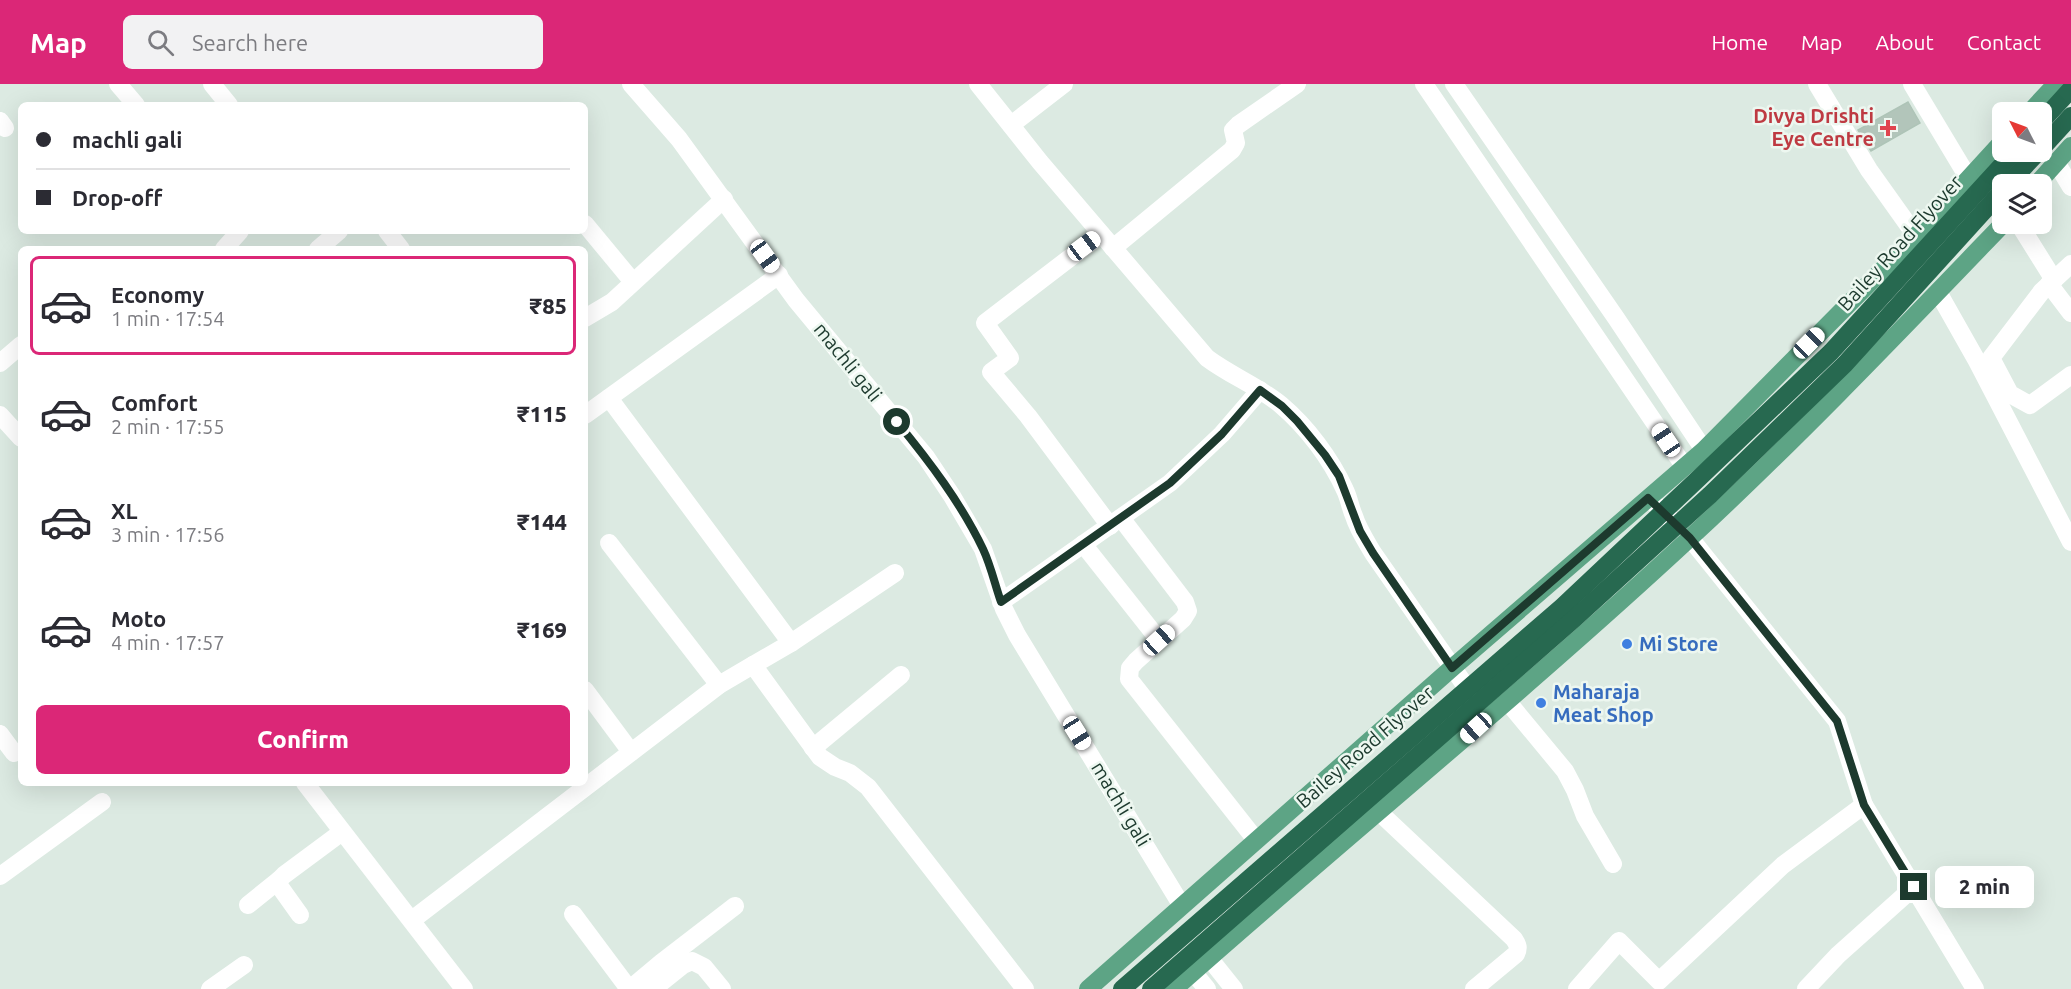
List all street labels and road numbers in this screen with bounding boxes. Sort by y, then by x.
street label: Bailey Road Flyover [1833,170,1967,315]
street label: machli gali [810,318,887,406]
street label: Bailey Road Flyover [1291,680,1438,813]
street label: machli gali [1087,757,1156,850]

